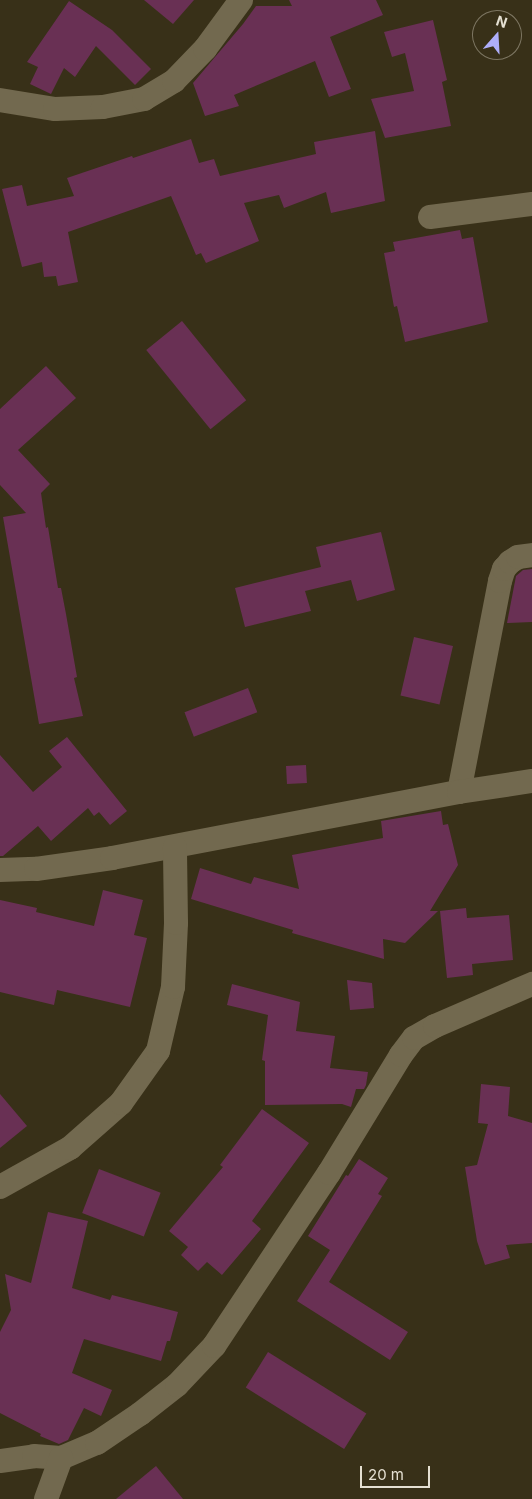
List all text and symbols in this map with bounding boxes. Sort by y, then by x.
north arrow [472,10,522,60]
text: N [494,12,510,31]
scale bar [362,1456,432,1488]
text: 20 m [368,1465,404,1484]

